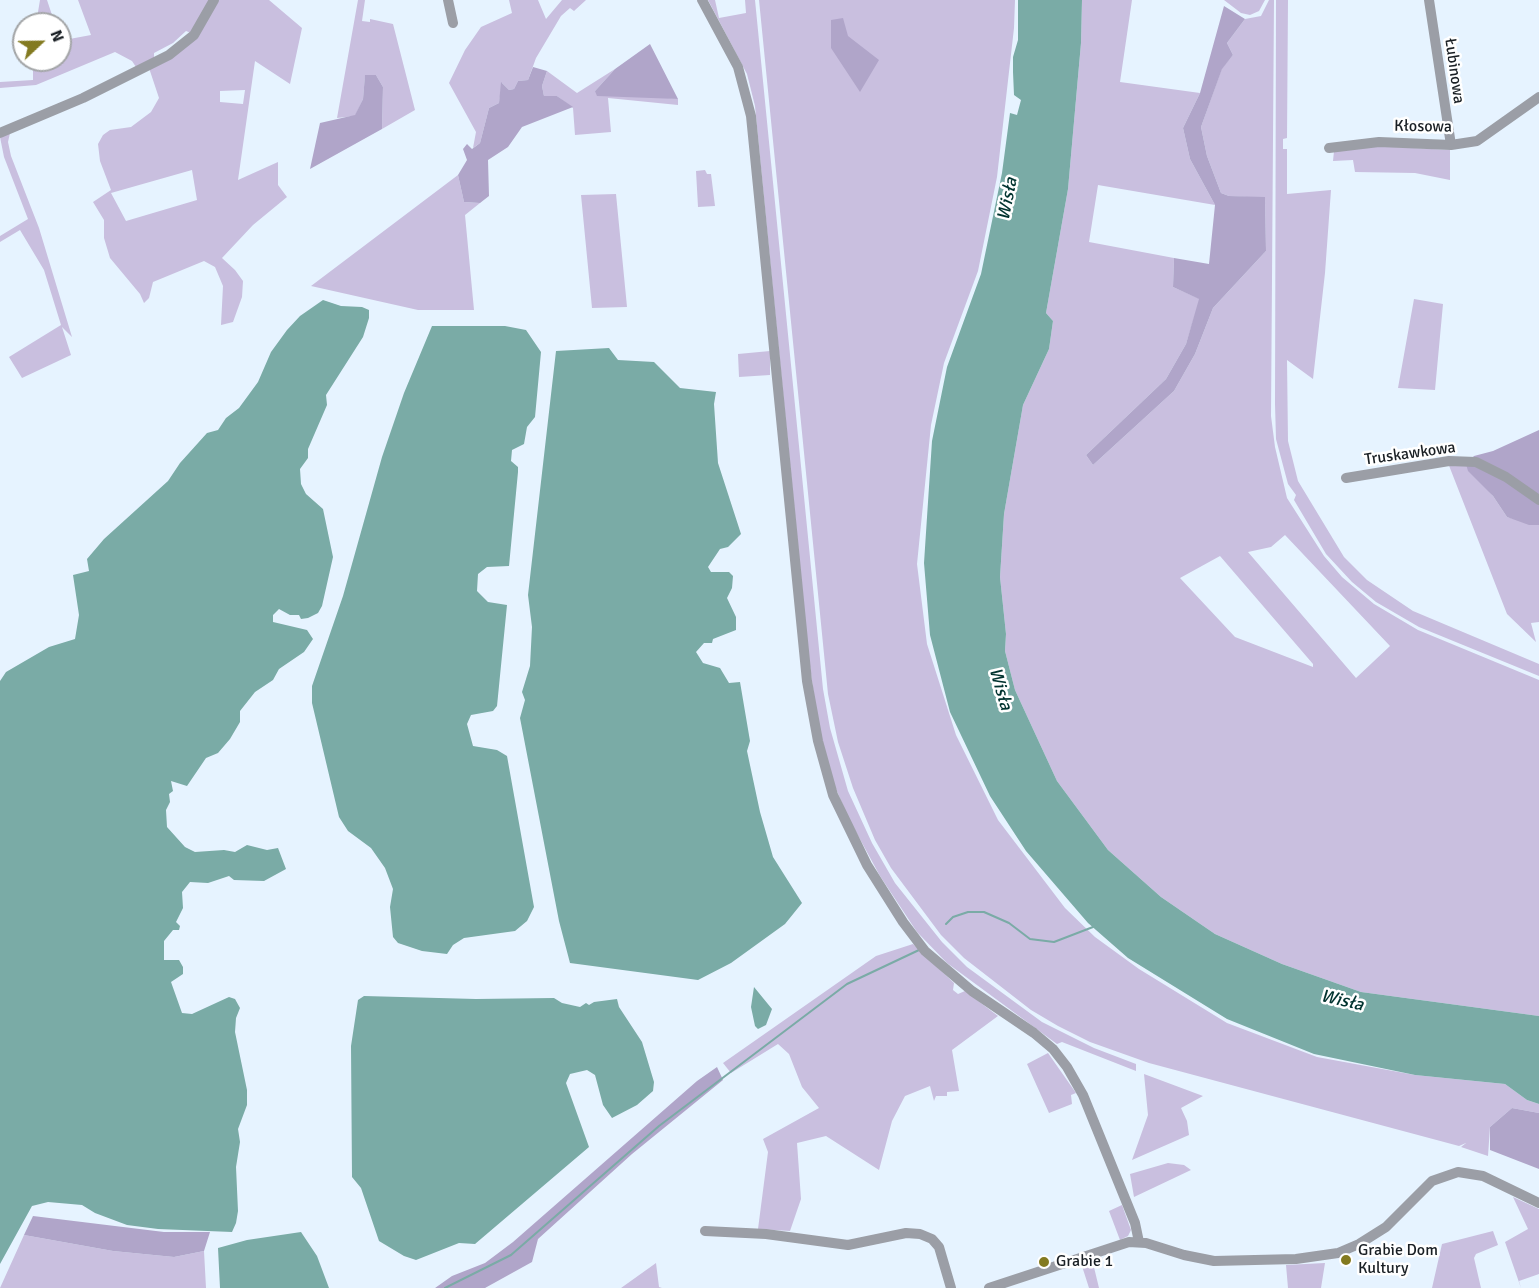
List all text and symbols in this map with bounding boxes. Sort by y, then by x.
north arrow [12,12,72,72]
text: N [45,27,68,45]
street label: Łubinowa [1440,37,1468,105]
street label: Kłosowa [1394,117,1452,137]
water label: Wisła [993,176,1023,222]
street label: Truskawkowa [1363,438,1457,470]
water label: Wisła [984,665,1016,713]
water label: Wisła [1319,986,1365,1016]
place label: Grabie Dom Kultury [1358,1241,1438,1279]
place label: Grabie 1 [1056,1252,1113,1272]
marker: Grabie Dom Kultury [1339,1253,1353,1267]
marker: Grabie 1 [1037,1255,1051,1269]

